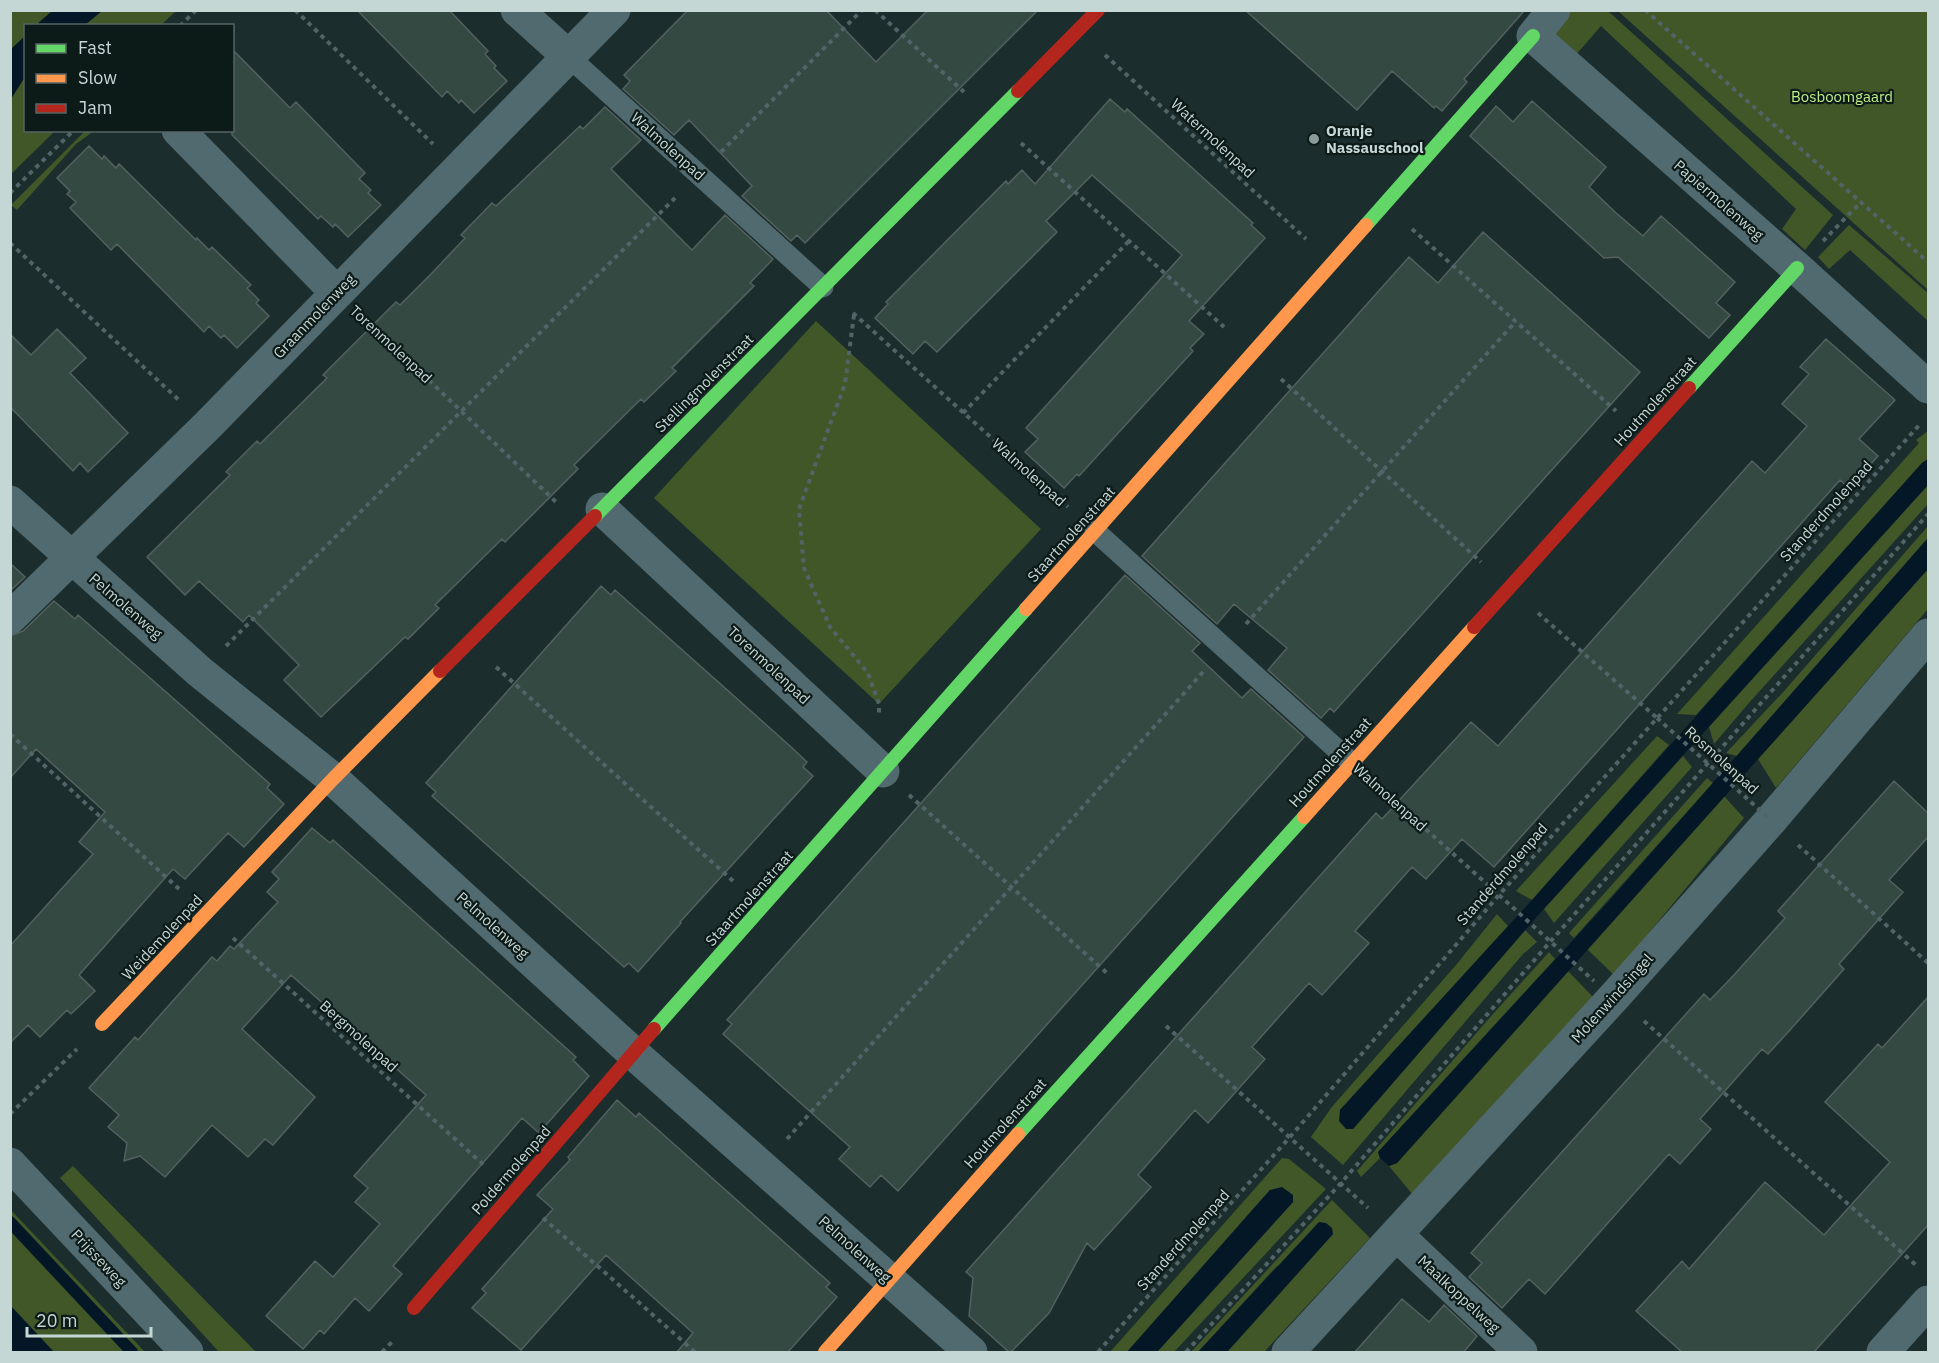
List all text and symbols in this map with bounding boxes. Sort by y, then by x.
legend [24,24,234,132]
text: Fast [78,36,112,59]
text: Slow [78,66,117,89]
park label: Bosboomgaard [1791,87,1893,106]
street label: Watermolenpad [1167,94,1259,182]
text: Jam [78,96,113,119]
street label: Walmolenpad [627,108,709,184]
place label: Oranje Nassauschool [1326,121,1424,157]
marker: Oranje Nassauschool [1307,132,1321,146]
street label: Papiermolenweg [1670,156,1768,244]
street label: Graanmolenweg [269,270,359,362]
street label: Torenmolenpad [346,301,436,387]
street label: Stellingmolenstraat [651,330,757,436]
street label: Houtmolenstraat [1610,352,1700,450]
street label: Walmolenpad [988,434,1070,510]
street label: Standerdmolenpad [1776,457,1876,565]
street label: Staartmolenstraat [1023,482,1119,586]
street label: Pelmolenweg [85,569,167,643]
street label: Torenmolenpad [724,622,814,708]
street label: Houtmolenstraat [1285,713,1375,811]
street label: Rosmolenpad [1681,722,1763,798]
street label: Walmolenpad [1349,759,1431,835]
street label: Standerdmolenpad [1452,819,1552,929]
street label: Staartmolenstraat [701,846,797,950]
street label: Pelmolenweg [453,888,533,963]
street label: Weidemolenpad [118,890,206,984]
street label: Molenwindsingel [1567,949,1657,1047]
street label: Bergmolenpad [316,996,402,1076]
street label: Houtmolenstraat [960,1074,1050,1172]
street label: Poldermolenpad [467,1122,555,1218]
street label: Standerdmolenpad [1133,1186,1233,1294]
street label: Pelmolenweg [815,1212,895,1287]
street label: Prijsseweg [67,1225,131,1291]
street label: Maalkoppelweg [1414,1251,1504,1337]
scale bar [27,1300,152,1338]
text: 20 m [36,1309,78,1332]

